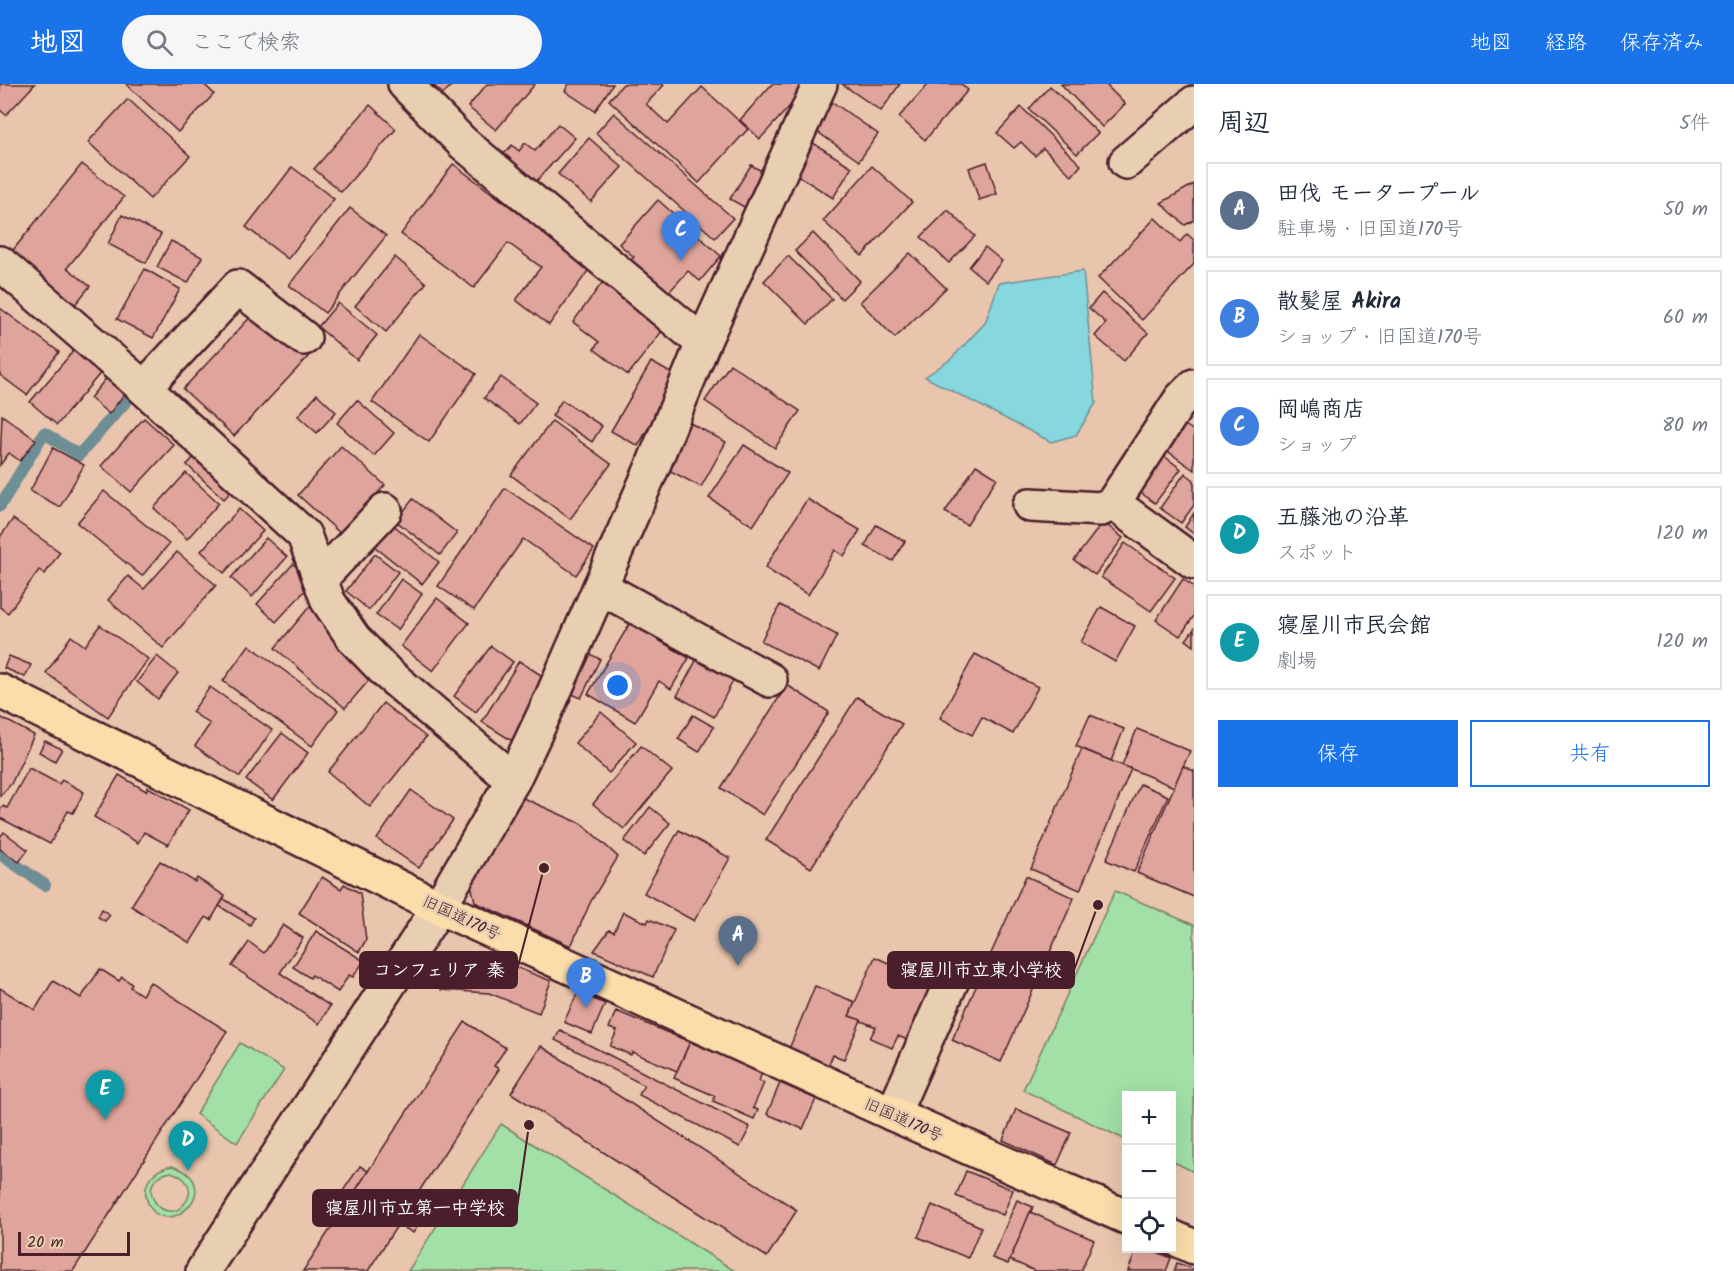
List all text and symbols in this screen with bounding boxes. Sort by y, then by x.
search box [122,15,542,69]
text: 地図 [30,21,86,66]
icon: search [143,26,176,59]
text: ここで検索 [191,26,301,61]
text: 地図 [1470,27,1512,60]
text: 経路 [1545,27,1587,60]
text: 保存済み [1620,27,1704,60]
text: 周辺 [1218,103,1270,145]
text: 5件 [1679,108,1710,140]
text: 田伐 モータープール [1277,177,1480,212]
text: A [1233,194,1246,226]
text: 50 m [1663,194,1708,226]
pin: C [662,212,700,261]
text: 駐車場 · 旧国道170号 [1277,214,1463,246]
text: 散髪屋 Akira [1277,285,1401,320]
text: B [1233,302,1246,334]
text: 60 m [1663,302,1708,334]
text: ショップ · 旧国道170号 [1277,322,1482,354]
text: 岡嶋商店 [1277,393,1365,428]
text: C [1233,410,1246,442]
text: 80 m [1662,410,1708,442]
text: ショップ [1277,430,1356,462]
text: 五藤池の沿革 [1277,501,1409,536]
text: D [1233,518,1246,550]
text: 120 m [1656,518,1708,550]
text: スポット [1277,538,1357,570]
text: 寝屋川市民会館 [1277,609,1431,644]
text: E [1234,626,1245,658]
text: 120 m [1656,626,1708,658]
text: 劇場 [1277,646,1317,678]
your location [603,671,632,700]
button: 保存 [1218,720,1458,787]
button: 共有 [1470,720,1710,787]
street label: 旧国道170号 [418,889,505,948]
pin: A [718,916,758,966]
callout: コンフェリア 秦 [360,952,517,988]
callout: 寝屋川市立東小学校 [888,952,1074,988]
text: コンフェリア 秦 [373,957,505,986]
text: 寝屋川市立東小学校 [900,957,1062,986]
pin: B [566,958,606,1008]
pin: E [86,1070,124,1120]
map controls [1122,1091,1176,1253]
button: + [1122,1091,1176,1145]
street label: 旧国道170号 [860,1092,947,1149]
pin: D [168,1122,207,1171]
button: − [1122,1145,1176,1199]
callout: 寝屋川市立第一中学校 [313,1190,517,1226]
text: 寝屋川市立第一中学校 [325,1195,505,1224]
button: locate [1122,1199,1176,1253]
scale bar [18,1229,130,1256]
text: 20 m [27,1230,63,1255]

